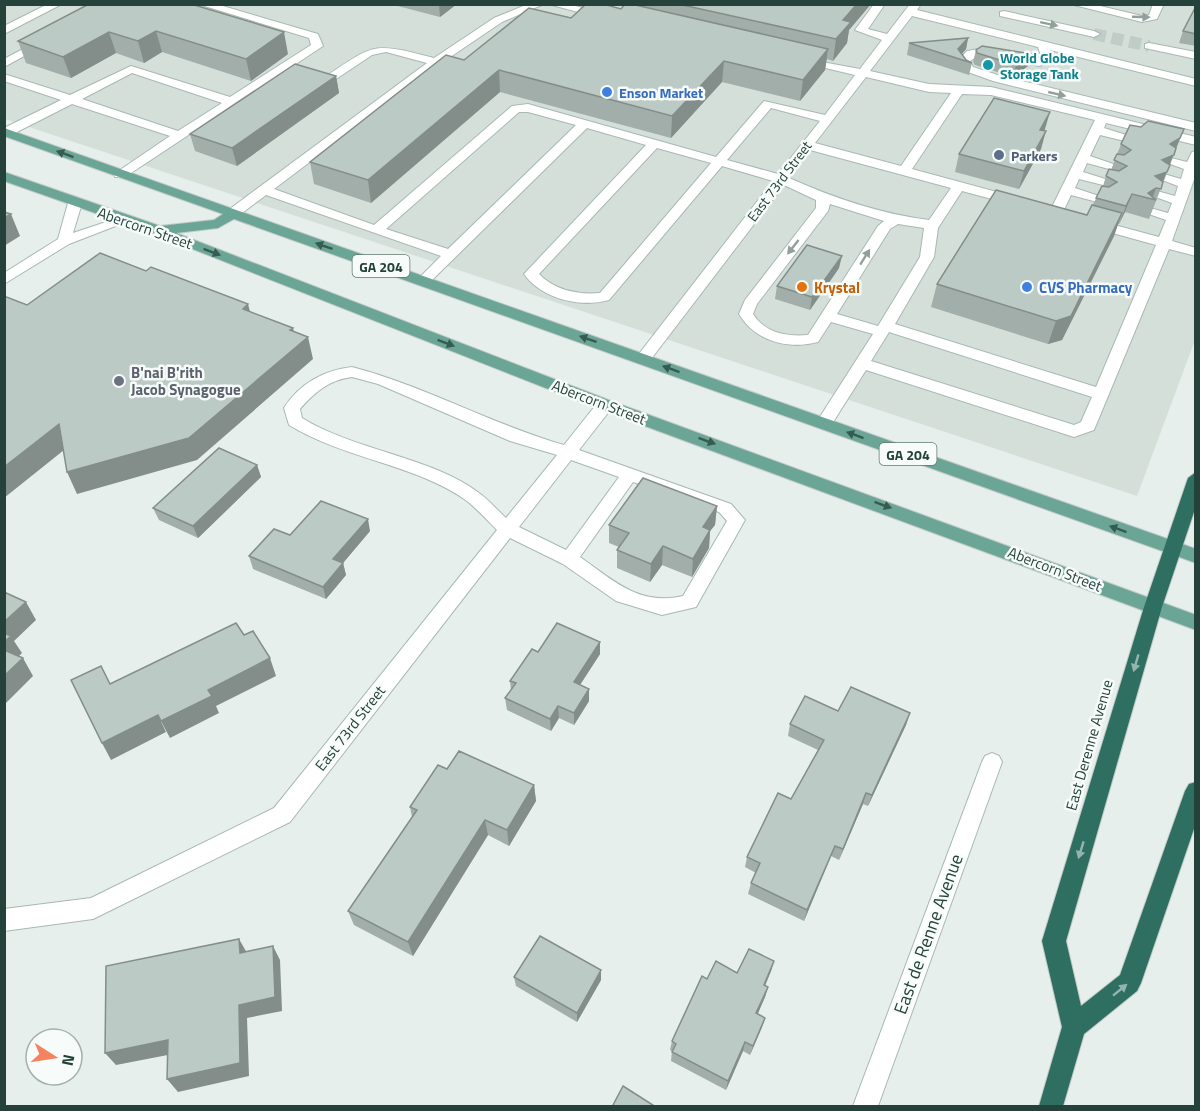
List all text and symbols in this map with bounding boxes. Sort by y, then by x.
one-way arrow [1132,12,1151,22]
one-way arrow [1040,20,1059,29]
place label: World Globe Storage Tank [1000,47,1079,84]
marker: World Globe Storage Tank [981,58,995,72]
place label: Enson Market [619,82,703,103]
marker: Enson Market [600,85,614,99]
one-way arrow [1047,89,1066,99]
street label: East 73rd Street [742,136,816,226]
place label: Parkers [1011,145,1058,166]
marker: Parkers [992,148,1006,162]
one-way arrow [56,149,74,158]
street label: Abercorn Street [94,201,196,255]
one-way arrow [788,239,800,254]
one-way arrow [315,241,333,251]
one-way arrow [203,247,221,257]
one-way arrow [860,249,871,265]
road number: GA 204 [352,255,410,277]
place label: Krystal [814,276,860,299]
place label: CVS Pharmacy [1039,276,1133,299]
marker: Krystal [795,280,809,294]
marker: CVS Pharmacy [1020,280,1034,294]
one-way arrow [578,334,596,344]
one-way arrow [437,338,455,348]
place label: B'nai B'rith Jacob Synagogue [131,361,241,401]
one-way arrow [662,364,680,373]
marker: B'nai B'rith Jacob Synagogue [112,374,126,388]
street label: Abercorn Street [549,374,650,431]
one-way arrow [846,429,864,439]
one-way arrow [698,437,716,447]
road number: GA 204 [880,443,936,465]
one-way arrow [874,501,892,511]
one-way arrow [1109,523,1127,533]
street label: Abercorn Street [1005,541,1106,598]
one-way arrow [1131,654,1140,672]
street label: East Derenne Avenue [1059,677,1119,813]
street label: East 73rd Street [309,680,391,776]
one-way arrow [1076,841,1085,859]
street label: East de Renne Avenue [886,850,970,1018]
one-way arrow [1112,984,1128,997]
north arrow [24,1027,84,1087]
text: N [56,1052,82,1068]

